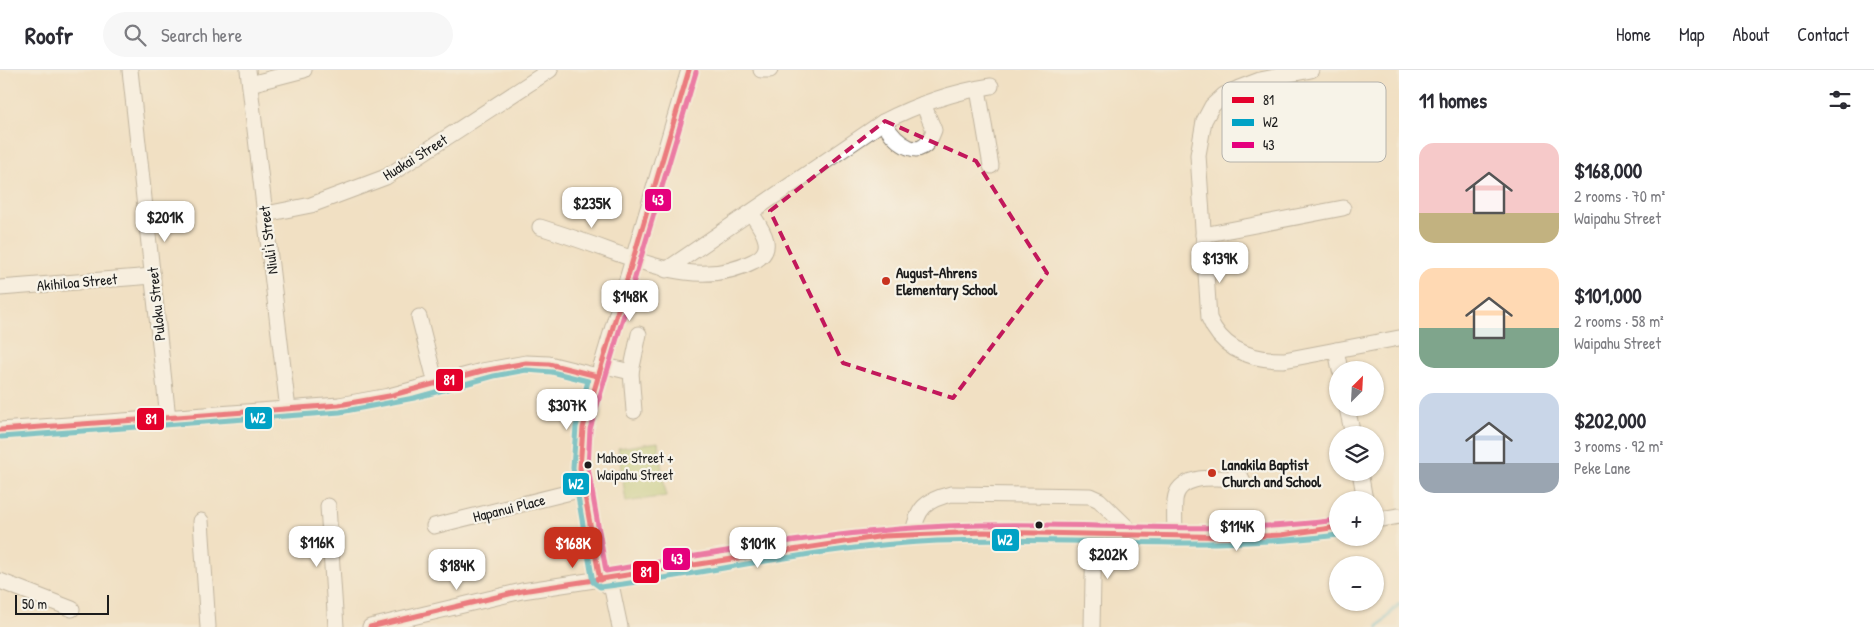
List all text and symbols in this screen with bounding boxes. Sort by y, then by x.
search box [103,12,453,57]
text: Roofr [25,19,73,51]
icon: search [121,21,149,49]
text: Search here [161,22,242,48]
text: Home [1616,22,1651,47]
text: Map [1679,22,1704,47]
text: About [1732,22,1769,47]
text: Contact [1797,22,1849,47]
legend [1222,82,1386,162]
text: 11 homes [1419,86,1487,115]
icon: filters [1826,86,1854,114]
text: 81 [1263,90,1274,109]
text: W2 [1263,112,1279,131]
street label: Huakai Street [379,128,452,185]
text: 43 [1263,135,1275,154]
text: $168,000 [1574,156,1642,185]
icon: home [1459,163,1519,223]
text: 2 rooms · 70 m² [1574,185,1665,207]
pin: $235K [557,186,627,229]
line badge: 43 [644,188,672,212]
text: 43 [652,190,664,209]
text: $235K [573,192,611,214]
pin: $201K [130,200,200,243]
street label: Niuli'i Street [253,204,283,275]
text: $201K [147,206,183,228]
text: Waipahu Street [1574,207,1661,229]
pin: $139K [1185,242,1255,284]
text: $139K [1202,247,1238,269]
place label: August-Ahrens Elementary School [896,262,998,301]
street label: Puloku Street [142,265,170,342]
street label: Akihiloa Street [36,268,119,296]
marker: August-Ahrens Elementary School [880,275,892,287]
pin: $148K [595,280,665,322]
text: $101,000 [1574,281,1642,310]
text: $148K [612,285,648,307]
icon: home [1459,288,1519,348]
text: 2 rooms · 58 m² [1574,310,1664,332]
text: Waipahu Street [1574,332,1661,354]
north arrow [1329,361,1384,416]
map controls [1329,361,1384,611]
line badge: 81 [435,368,464,392]
text: 81 [443,370,455,389]
pin: $307K [532,388,602,431]
text: $307K [548,394,586,416]
line badge: W2 [244,406,273,430]
text: $202,000 [1574,406,1646,435]
line badge: 81 [136,407,165,431]
text: W2 [250,408,266,427]
text: 81 [145,409,157,428]
icon: home [1459,413,1519,473]
button: layers [1329,426,1384,481]
text: 3 rooms · 92 m² [1574,435,1663,457]
place label: Mahoe Street + Waipahu Street [597,448,674,485]
place label: Lanakila Baptist Church and School [1222,454,1322,492]
text: Peke Lane [1574,457,1631,479]
marker: Mahoe Street + Waipahu Street [583,460,593,470]
marker: Lanakila Baptist Church and School [1206,467,1218,479]
line badge: W2 [562,472,590,496]
text: W2 [568,474,584,493]
street label: Hapanui Place [471,489,547,527]
button: + [1329,491,1384,546]
pin: $114K [1202,510,1272,552]
text: $114K [1220,515,1254,537]
unlabelled marker [1034,520,1044,530]
pin: $116K [282,526,352,568]
pin: $168K [538,526,608,569]
pin: $101K [723,526,793,569]
line badge: W2 [991,528,1020,552]
text: W2 [997,530,1013,549]
text: $116K [300,531,334,553]
text: $168K [555,532,591,554]
text: $101K [740,532,776,554]
pin: $202K [1073,538,1143,580]
text: $202K [1089,543,1127,565]
line badge: 43 [662,547,691,571]
pin: $184K [422,548,492,591]
text: 43 [671,549,683,568]
text: $184K [439,554,475,576]
button: − [1329,556,1384,611]
line badge: 81 [632,560,660,584]
text: 81 [640,562,652,581]
scale bar [15,592,109,615]
text: 50 m [22,594,47,613]

